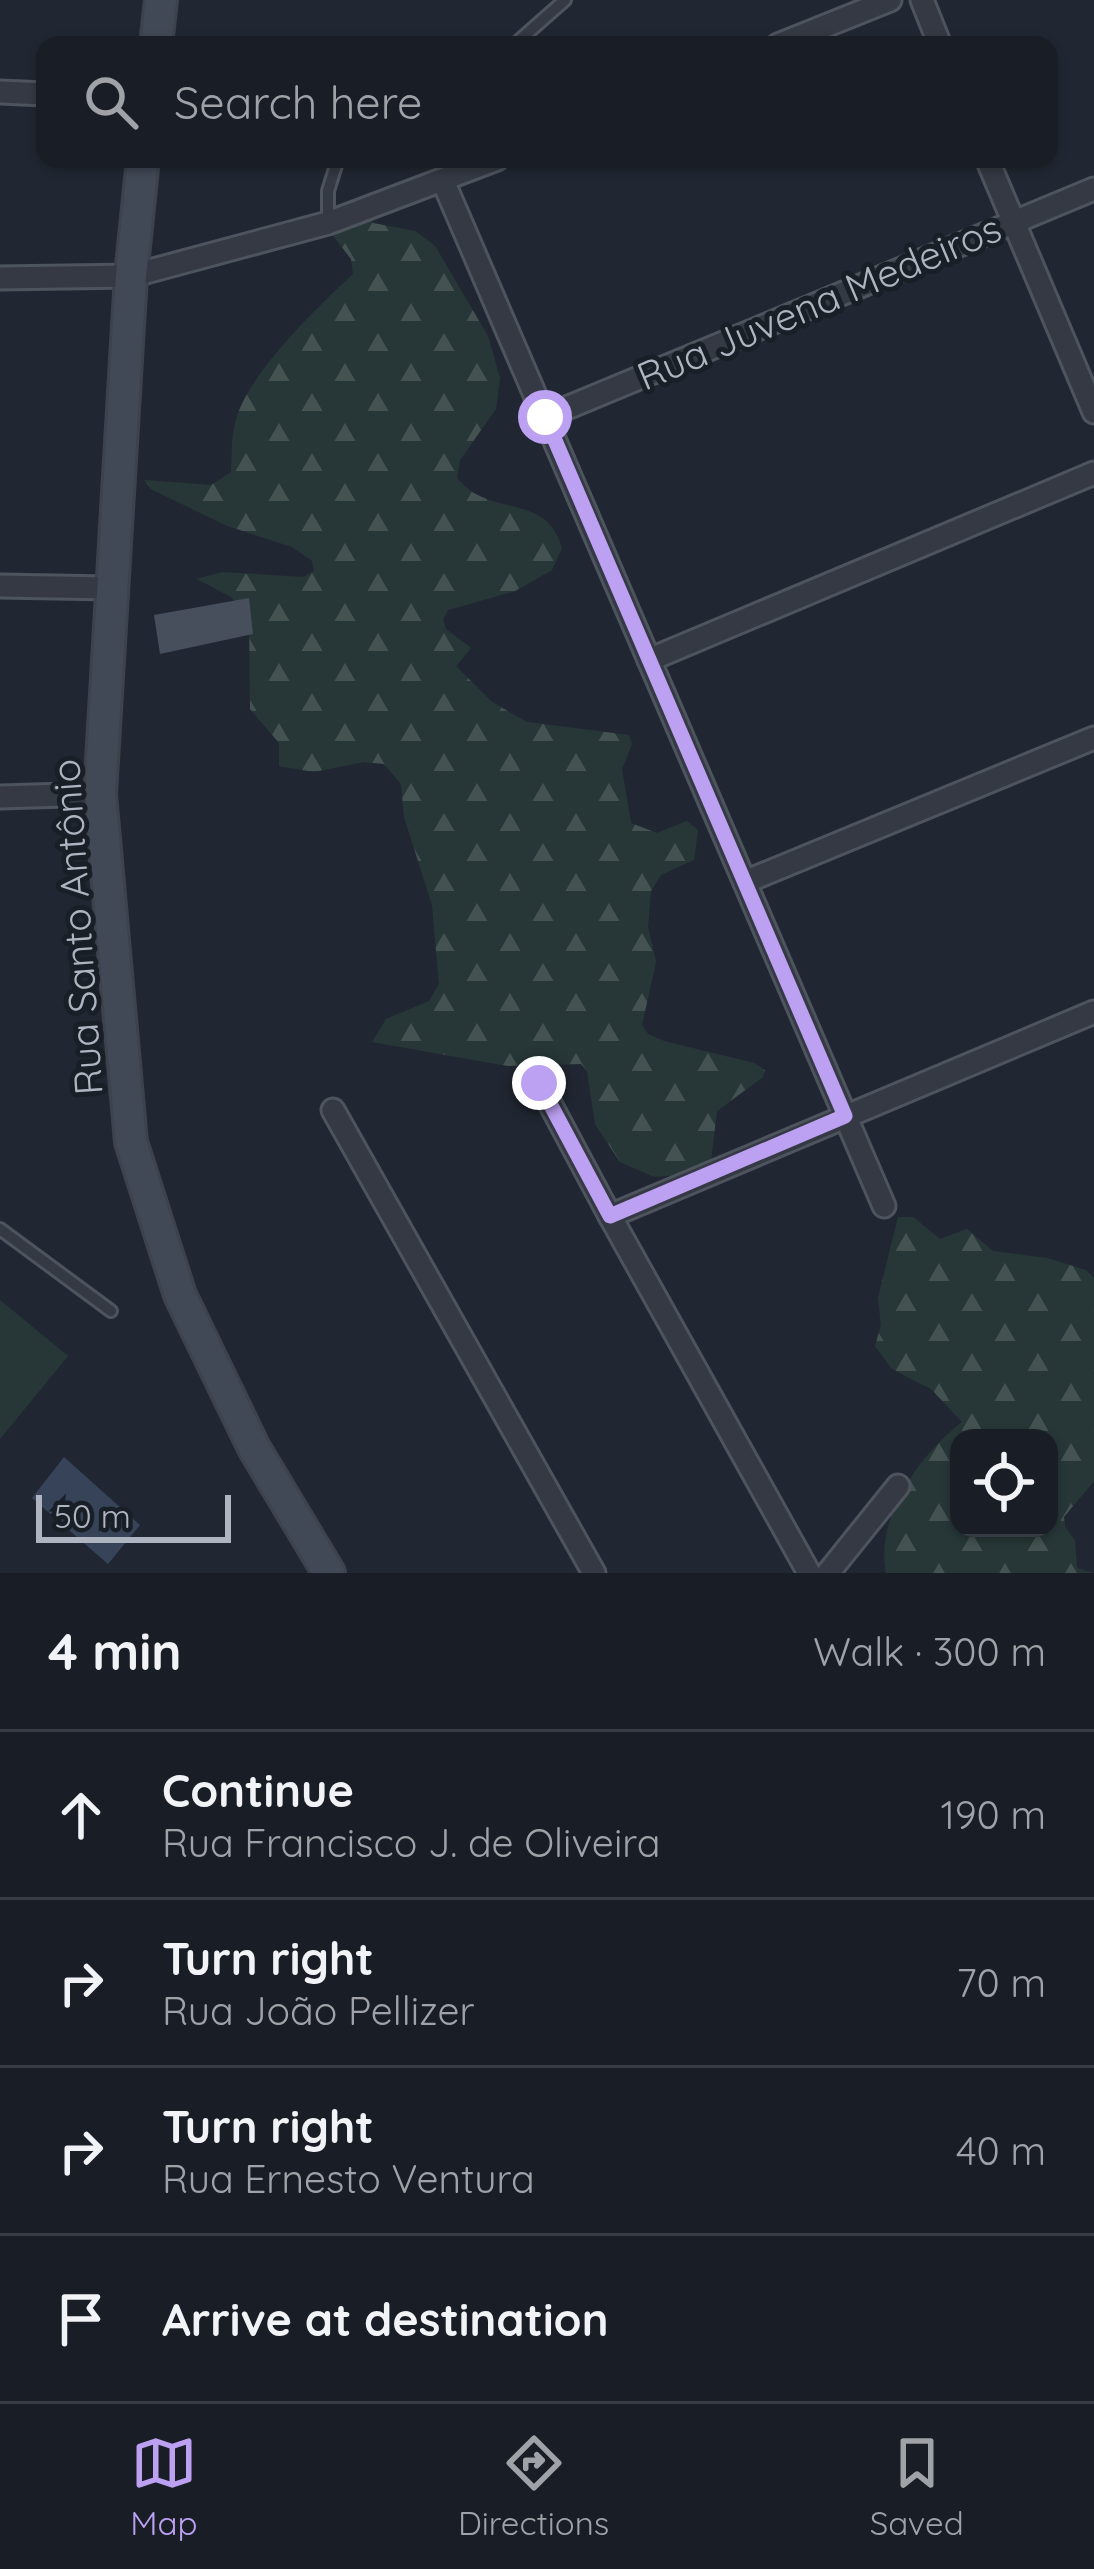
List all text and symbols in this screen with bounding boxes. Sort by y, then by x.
search box [36,36,1058,168]
icon: search [78,69,144,135]
text: Search here [174,74,422,130]
street label: Rua Juvena Medeiros [630,203,1008,400]
route start [518,390,572,444]
street label: Rua Santo Antônio [40,757,113,1097]
route end [512,1056,566,1110]
map controls [950,1429,1058,1537]
button: locate [950,1429,1058,1537]
scale bar [36,1489,231,1542]
text: 50 m [54,1495,131,1536]
text: 4 min [48,1619,182,1683]
text: Walk · 300 m [813,1627,1046,1676]
text: Continue [162,1762,354,1818]
icon: ahead [48,1782,114,1848]
text: 190 m [940,1790,1046,1839]
text: Rua Francisco J. de Oliveira [162,1818,660,1867]
text: Turn right [162,1930,374,1986]
icon: right [48,1950,114,2016]
text: 70 m [957,1958,1046,2007]
text: Rua João Pellizer [162,1986,474,2035]
text: Turn right [162,2098,374,2154]
icon: right [48,2118,114,2184]
text: 40 m [956,2126,1046,2175]
text: Rua Ernesto Ventura [162,2154,535,2203]
icon: arrive [48,2286,114,2352]
text: Arrive at destination [162,2291,608,2347]
tab: Map [130,2430,198,2543]
tab: Directions [458,2430,609,2543]
tab: Saved [870,2430,964,2543]

